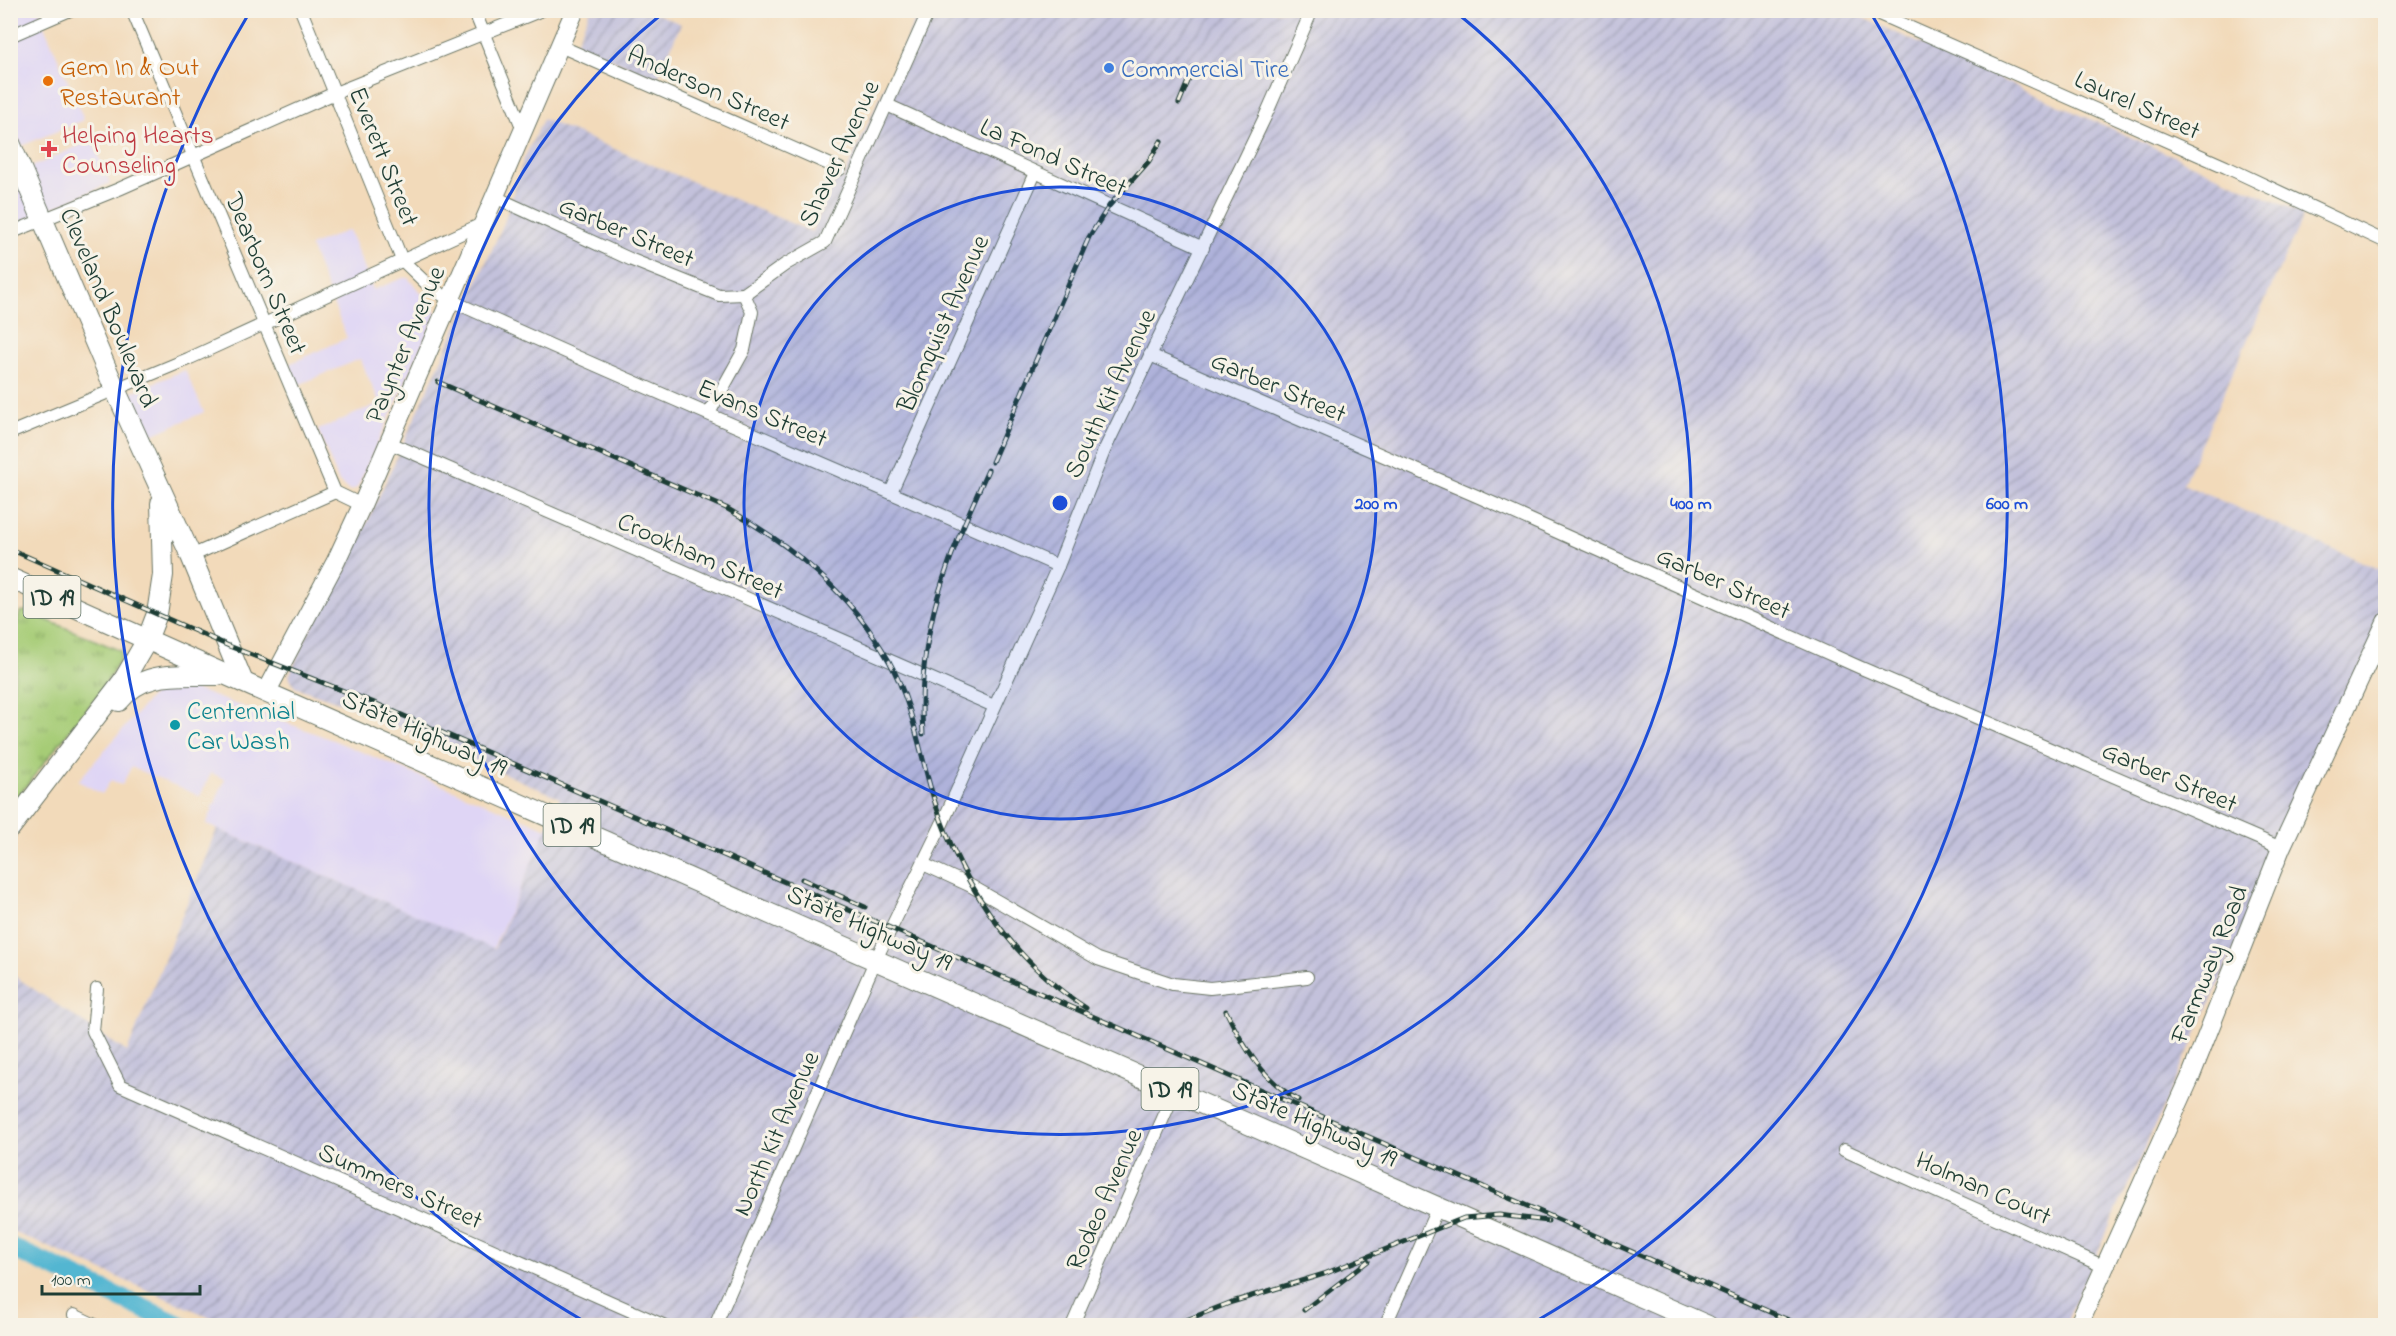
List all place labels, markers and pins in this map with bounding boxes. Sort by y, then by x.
place label: Gem In & Out Restaurant [60,50,199,118]
place label: Commercial Tire [1121,52,1290,90]
marker: Commercial Tire [1102,61,1116,75]
marker: Gem In & Out Restaurant [41,74,55,88]
place label: Helping Hearts Counseling [62,118,214,186]
marker: Helping Hearts Counseling [40,140,58,158]
centre of rings [1050,493,1070,513]
place label: Centennial Car Wash [187,694,295,762]
marker: Centennial Car Wash [168,718,182,732]

